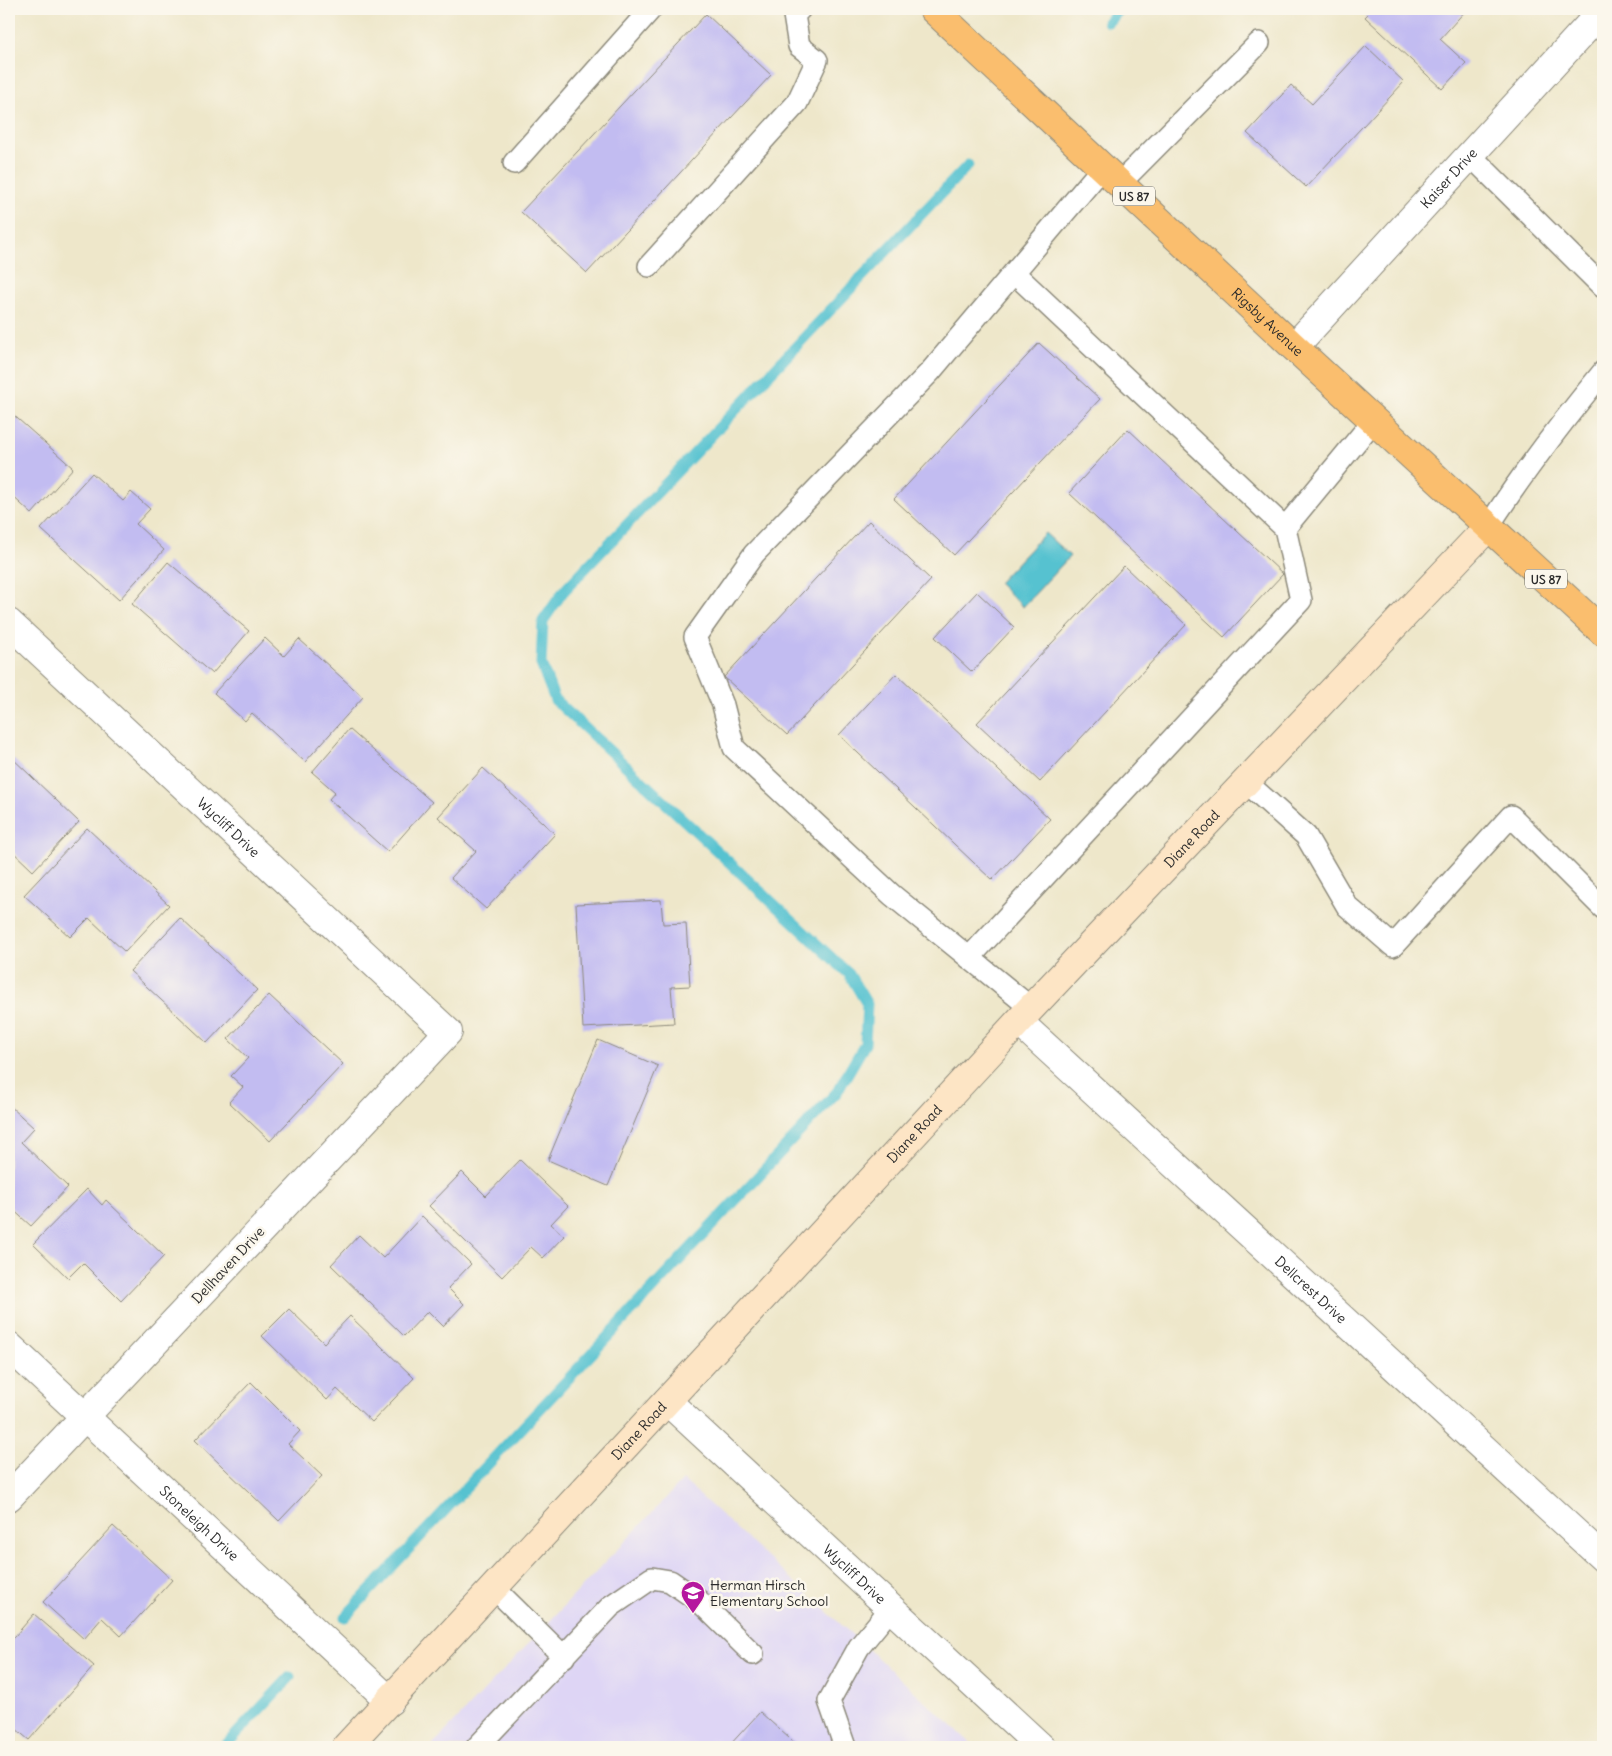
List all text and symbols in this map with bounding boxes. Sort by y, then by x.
street label: Kaiser Drive [1417,144,1481,212]
road number: US 87 [1113,187,1155,206]
street label: Rigsby Avenue [1228,284,1307,360]
road number: US 87 [1525,570,1567,588]
street label: Wycliff Drive [193,794,264,861]
street label: Diane Road [1160,806,1223,871]
street label: Diane Road [883,1101,946,1167]
street label: Dellhaven Drive [188,1223,268,1307]
street label: Dellcrest Drive [1271,1252,1350,1327]
street label: Diane Road [608,1398,670,1464]
street label: Stoneleigh Drive [156,1482,243,1565]
street label: Wycliff Drive [819,1541,889,1608]
place label: Herman Hirsch Elementary School [710,1576,828,1610]
school or university icon: Herman Hirsch Elementary School [680,1580,706,1614]

